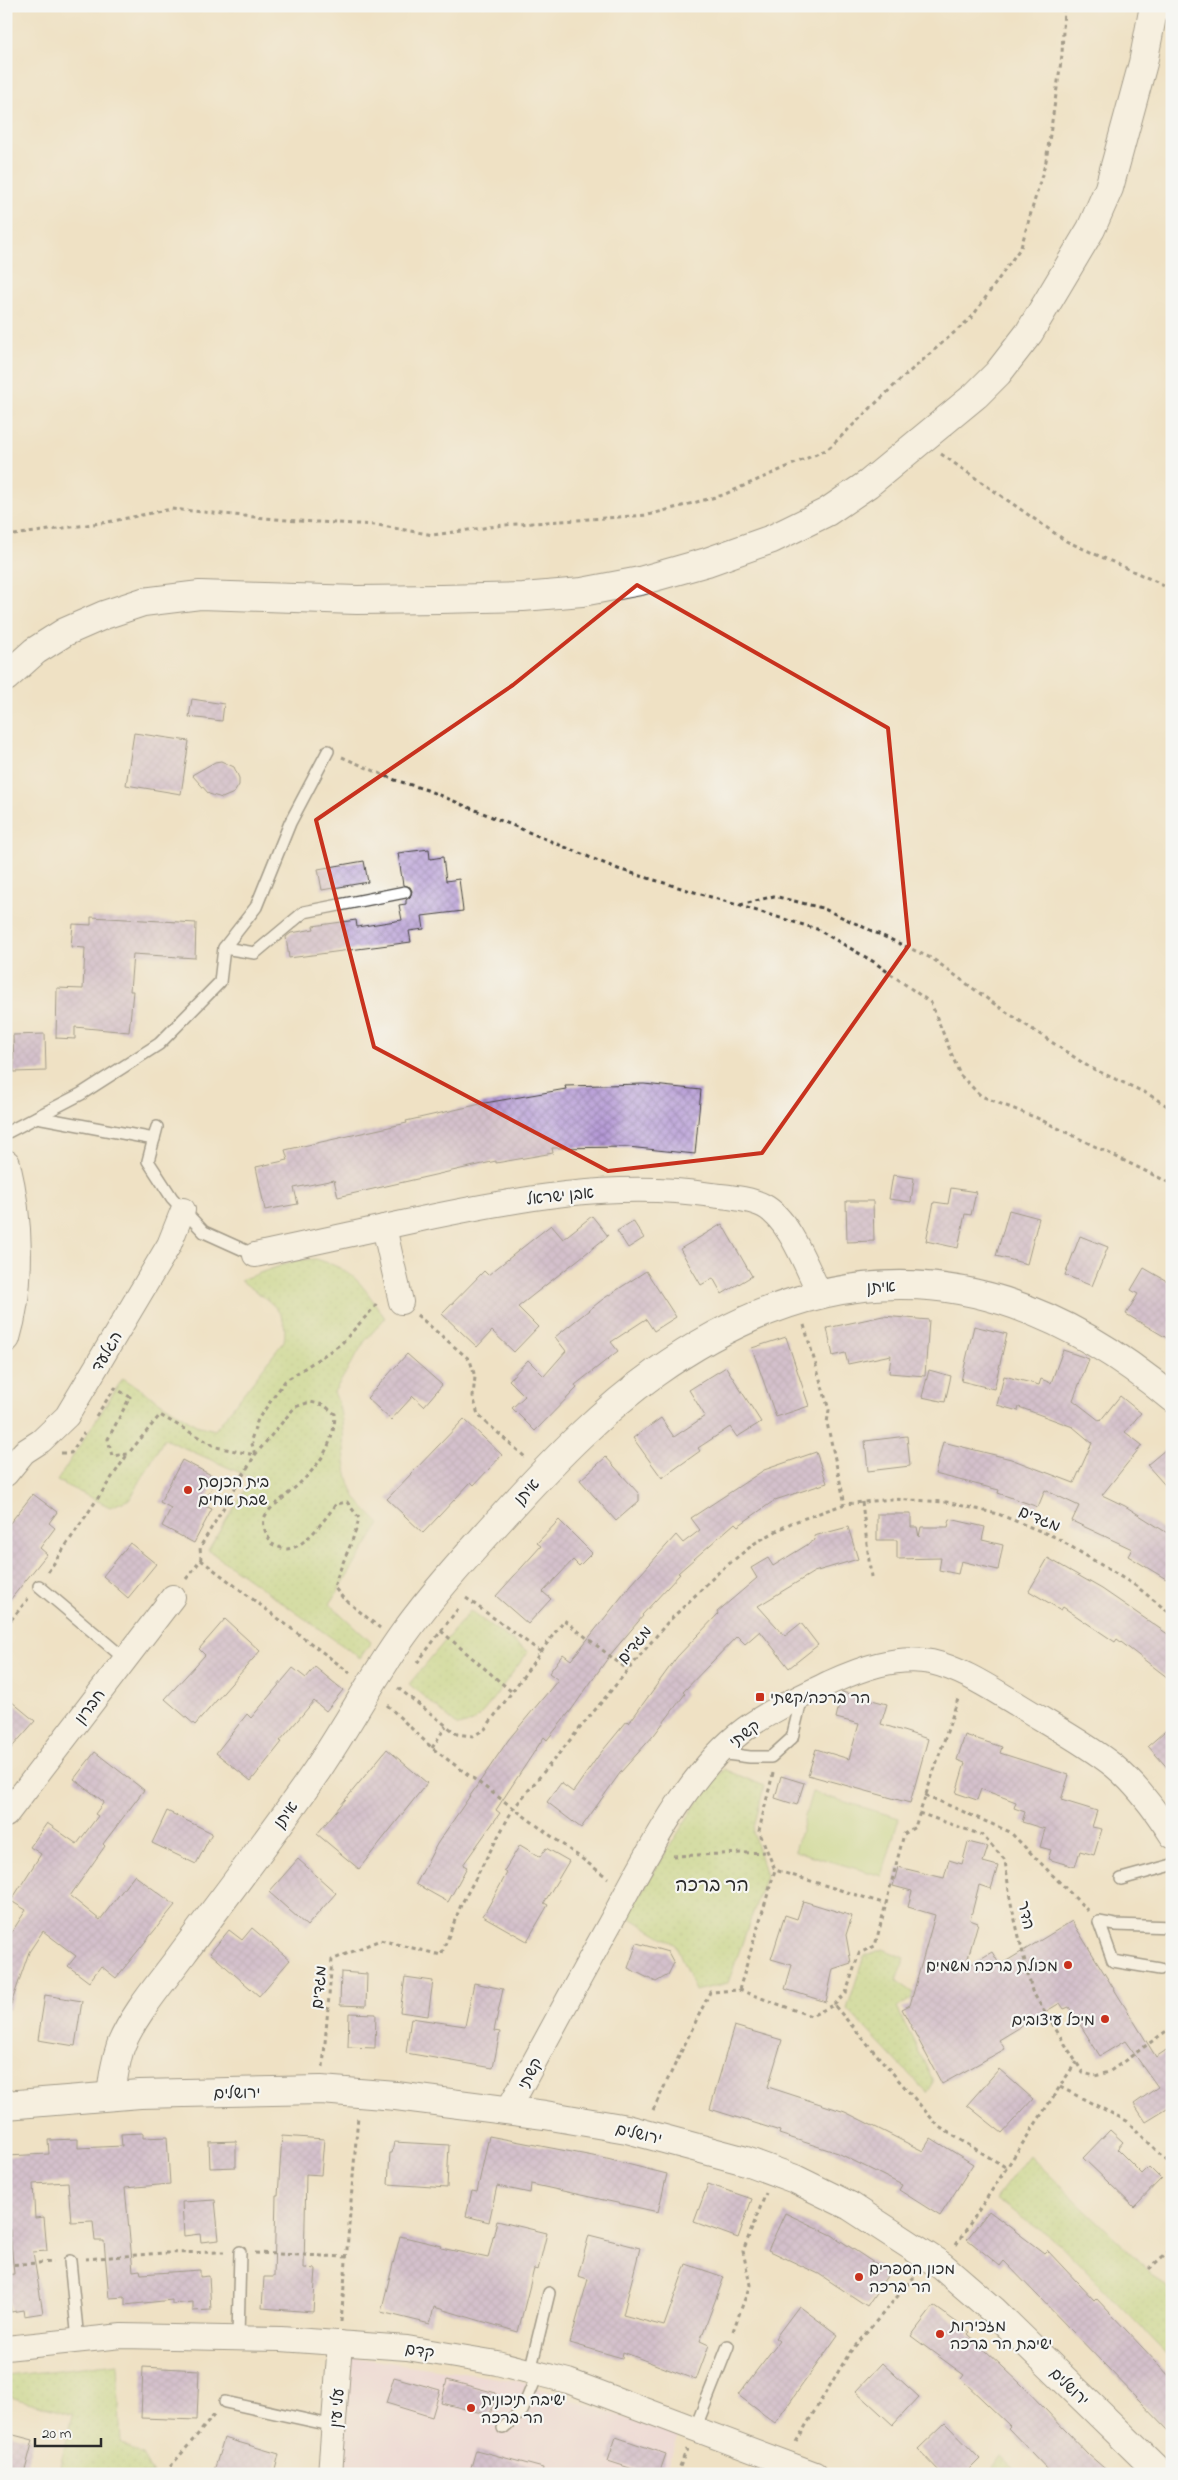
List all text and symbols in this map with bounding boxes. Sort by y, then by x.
street label: אבן ישראל [525,1181,595,1212]
street label: איתן [866,1275,896,1301]
street label: הגלעד [86,1327,129,1377]
place label: בית הכנסת שבת אחים [198,1471,269,1513]
street label: איתן [509,1474,546,1511]
marker: בית הכנסת שבת אחים [182,1484,194,1496]
street label: מגדים [1015,1500,1064,1539]
street label: מגדים [612,1621,659,1670]
street label: חברון [69,1685,112,1730]
place label: הר ברכה/קשתי [770,1687,870,1711]
marker: הר ברכה/קשתי [754,1691,766,1703]
street label: קשתי [725,1715,766,1754]
street label: איתן [268,1796,305,1834]
district label: הר ברכה [675,1873,749,1900]
street label: הדר [1010,1899,1040,1932]
place label: מכולת ברכה משמים [926,1955,1058,1979]
marker: מכולת ברכה משמים [1062,1959,1074,1971]
street label: מגדים [306,1964,334,2010]
place label: מיכל עיצובים [1011,2009,1095,2033]
marker: מיכל עיצובים [1099,2013,1111,2025]
street label: קשתי [512,2054,549,2094]
street label: ירושלים [213,2082,261,2106]
street label: ירושלים [613,2118,664,2152]
place label: מכון הספרים הר ברכה [869,2258,955,2300]
marker: מכון הספרים הר ברכה [853,2271,865,2283]
place label: מזכירות ישיבת הר ברכה [949,2315,1052,2357]
marker: מזכירות ישיבת הר ברכה [934,2328,946,2340]
street label: קדם [403,2338,436,2366]
street label: ירושלים [1043,2362,1094,2412]
street label: עלי עין [325,2387,351,2429]
place label: ישיבה תיכונית הר ברכה [481,2389,566,2431]
marker: ישיבה תיכונית הר ברכה [465,2402,477,2414]
scale bar [35,2415,101,2447]
text: 20 m [42,2423,72,2445]

